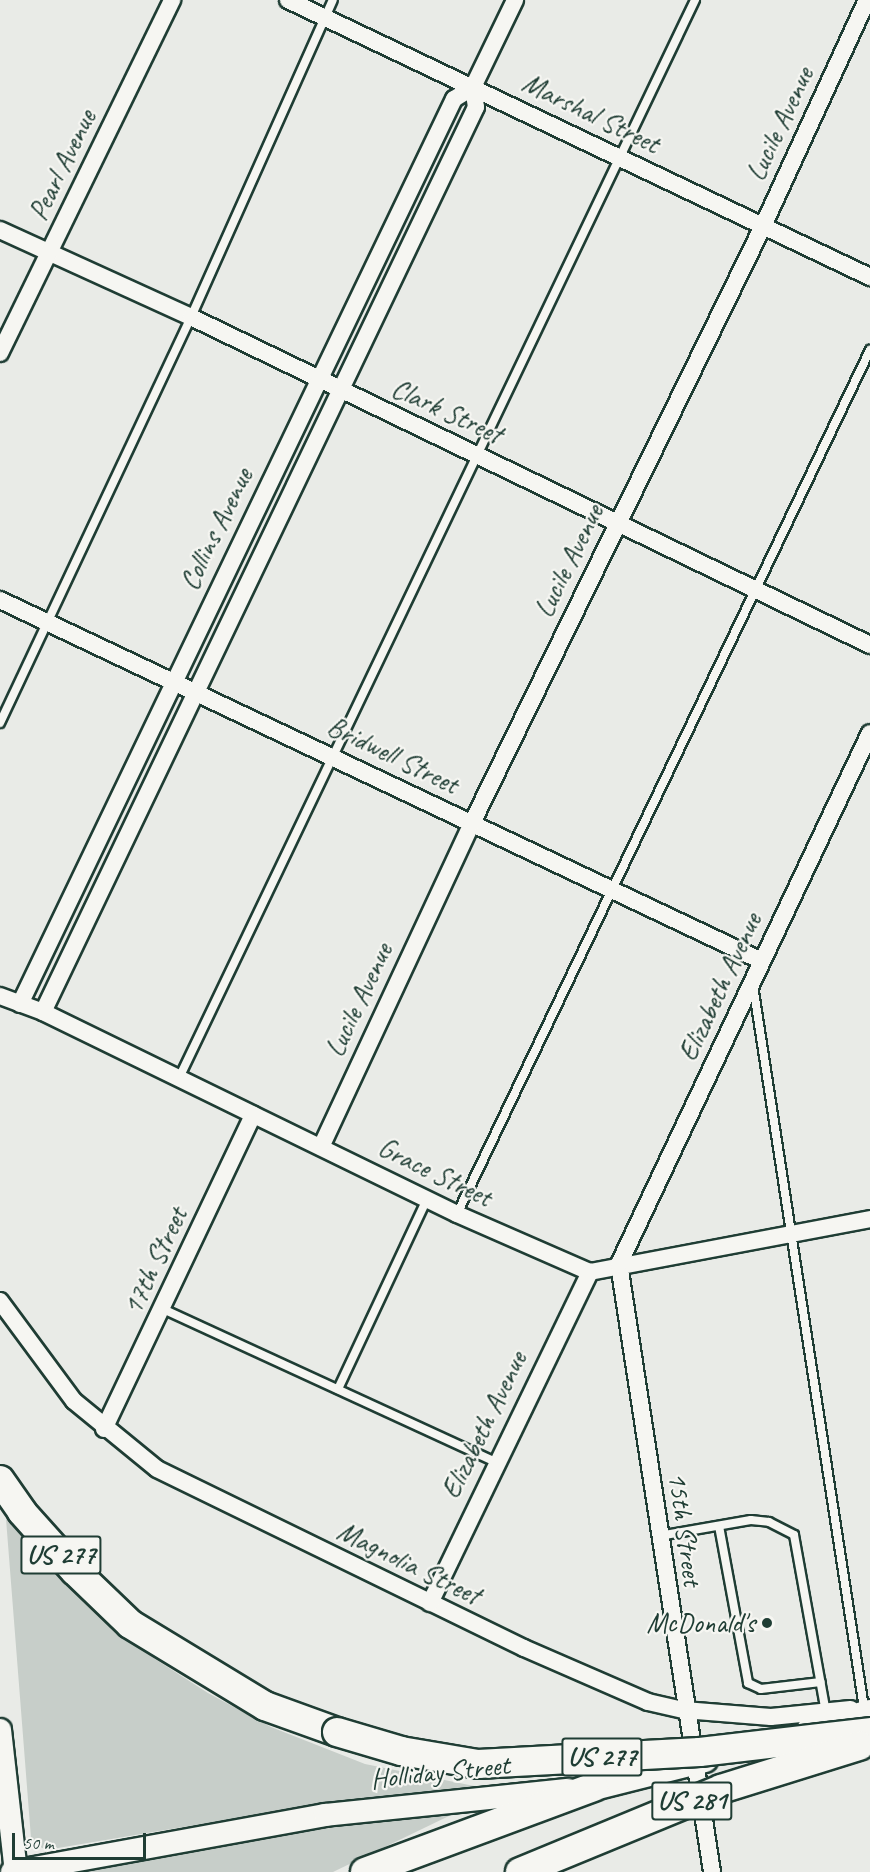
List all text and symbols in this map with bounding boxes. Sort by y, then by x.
street label: Lucile Avenue [739,62,821,186]
street label: Marshal Street [517,65,665,161]
street label: Pearl Avenue [21,104,103,226]
street label: Clark Street [386,371,508,451]
street label: Collins Avenue [172,463,260,595]
street label: Lucile Avenue [527,499,611,623]
street label: Bridwell Street [322,709,464,801]
street label: Elizabeth Avenue [671,908,769,1066]
street label: Lucile Avenue [318,938,400,1062]
street label: Grace Street [373,1130,497,1214]
street label: 17th Street [115,1202,195,1320]
street label: Elizabeth Avenue [434,1346,534,1504]
street label: 15th Street [660,1470,710,1588]
street label: Magnolia Street [332,1514,486,1612]
road number: US 277 [19,1531,103,1579]
place label: McDonald's [646,1606,755,1640]
marker: McDonald's [760,1616,774,1630]
road number: US 277 [560,1733,644,1781]
street label: Holliday Street [369,1748,511,1796]
road number: US 281 [650,1777,734,1825]
scale bar [15,1821,148,1859]
text: 50 m [23,1832,54,1854]

